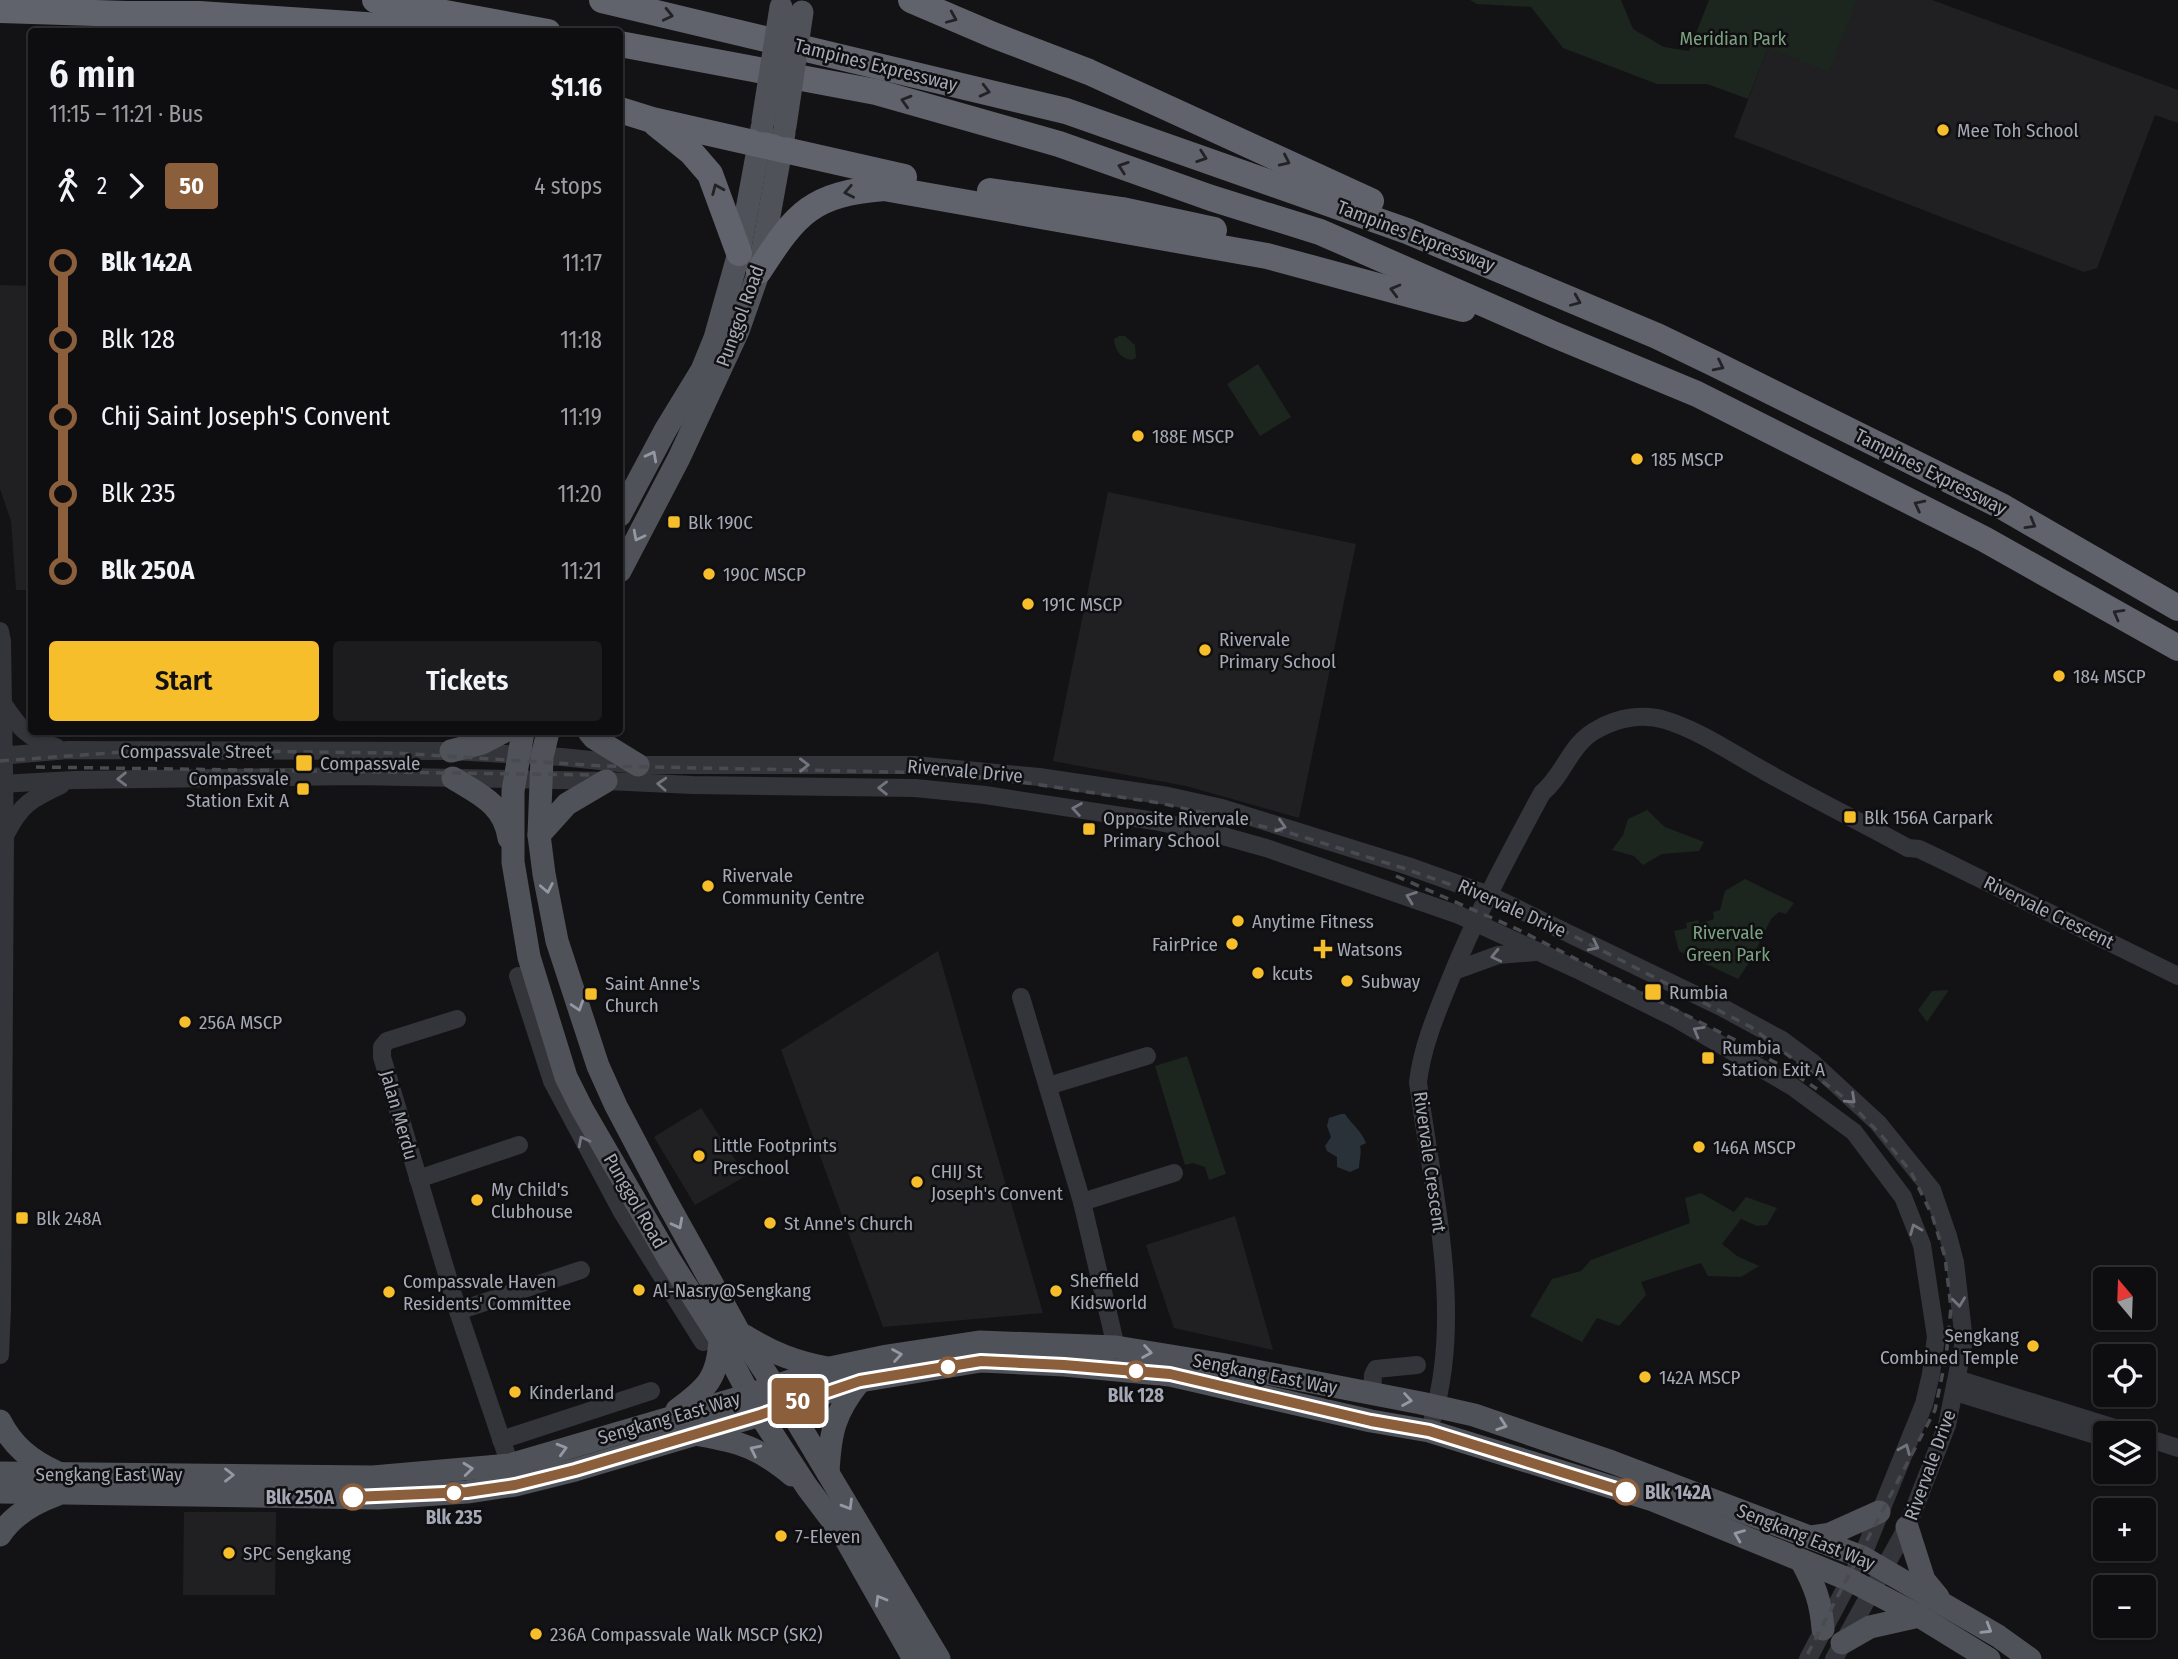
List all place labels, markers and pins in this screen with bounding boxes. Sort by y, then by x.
place label: Mee Toh School [1957,119,2079,142]
marker: Mee Toh School [1935,122,1951,138]
place label: 188E MSCP [1152,425,1234,448]
marker: 188E MSCP [1130,428,1146,444]
place label: 185 MSCP [1651,448,1723,471]
marker: 185 MSCP [1629,451,1645,467]
place label: Blk 190C [688,511,753,534]
marker: Blk 190C [666,514,682,530]
place label: 190C MSCP [723,563,806,586]
marker: 190C MSCP [701,566,717,582]
place label: 191C MSCP [1042,593,1122,616]
marker: 191C MSCP [1020,596,1036,612]
place label: Rivervale Primary School [1219,628,1336,673]
marker: Rivervale Primary School [1197,642,1213,658]
place label: 184 MSCP [2073,665,2146,688]
marker: 184 MSCP [2051,668,2067,684]
place label: Compassvale [320,752,420,775]
marker: Compassvale [294,753,314,773]
place label: Compassvale Station Exit A [186,767,289,812]
marker: Compassvale Station Exit A [295,781,311,797]
place label: Blk 156A Carpark [1864,806,1993,829]
place label: Opposite Rivervale Primary School [1103,807,1249,852]
marker: Blk 156A Carpark [1842,809,1858,825]
marker: Opposite Rivervale Primary School [1081,821,1097,837]
place label: Rivervale Community Centre [722,864,865,909]
marker: Rivervale Community Centre [700,878,716,894]
place label: Anytime Fitness [1252,910,1374,933]
marker: Anytime Fitness [1230,913,1246,929]
place label: FairPrice [1152,933,1218,956]
marker: FairPrice [1224,936,1240,952]
place label: Watsons [1337,938,1402,961]
marker: Watsons [1315,941,1331,957]
place label: kcuts [1272,962,1313,985]
marker: kcuts [1250,965,1266,981]
place label: Subway [1361,970,1421,993]
place label: Saint Anne's Church [605,972,700,1017]
marker: Subway [1339,973,1355,989]
place label: Rumbia [1669,981,1728,1004]
marker: Rumbia [1643,982,1663,1002]
marker: Saint Anne's Church [583,986,599,1002]
place label: 256A MSCP [199,1011,282,1034]
marker: 256A MSCP [177,1014,193,1030]
place label: Rumbia Station Exit A [1722,1036,1825,1081]
marker: Rumbia Station Exit A [1700,1050,1716,1066]
place label: Little Footprints Preschool [713,1134,837,1179]
place label: 146A MSCP [1713,1136,1796,1159]
marker: 146A MSCP [1691,1139,1707,1155]
marker: Little Footprints Preschool [691,1148,707,1164]
place label: CHIJ St Joseph's Convent [931,1160,1064,1205]
marker: CHIJ St Joseph's Convent [909,1174,925,1190]
place label: My Child's Clubhouse [491,1178,573,1223]
marker: My Child's Clubhouse [469,1192,485,1208]
place label: Blk 248A [36,1207,101,1230]
marker: Blk 248A [14,1210,30,1226]
place label: St Anne's Church [784,1212,913,1235]
marker: St Anne's Church [762,1215,778,1231]
place label: Sheffield Kidsworld [1070,1269,1147,1314]
place label: Compassvale Haven Residents' Committee [403,1270,571,1315]
place label: Al-Nasry@Sengkang [653,1279,811,1302]
marker: Al-Nasry@Sengkang [631,1282,647,1298]
marker: Sheffield Kidsworld [1048,1283,1064,1299]
marker: Compassvale Haven Residents' Committee [381,1284,397,1300]
place label: Sengkang Combined Temple [1880,1324,2019,1369]
marker: Sengkang Combined Temple [2025,1338,2041,1354]
unlabelled marker [938,1357,958,1377]
marker: Blk 128 [1126,1361,1146,1381]
place label: 142A MSCP [1659,1366,1740,1389]
marker: 142A MSCP [1637,1369,1653,1385]
place label: Kinderland [529,1381,614,1404]
marker: Kinderland [507,1384,523,1400]
place label: Blk 128 [1108,1384,1164,1407]
marker: Blk 142A [1613,1479,1639,1505]
place label: Blk 142A [1645,1481,1712,1504]
marker: Blk 235 [444,1483,464,1503]
marker: Blk 250A [340,1484,366,1510]
place label: Blk 250A [266,1486,335,1509]
place label: Blk 235 [426,1506,482,1529]
place label: 7-Eleven [795,1525,861,1548]
marker: 7-Eleven [773,1528,789,1544]
place label: SPC Sengkang [243,1542,351,1565]
marker: SPC Sengkang [221,1545,237,1561]
place label: 236A Compassvale Walk MSCP (SK2) [550,1623,823,1646]
marker: 236A Compassvale Walk MSCP (SK2) [528,1626,544,1642]

